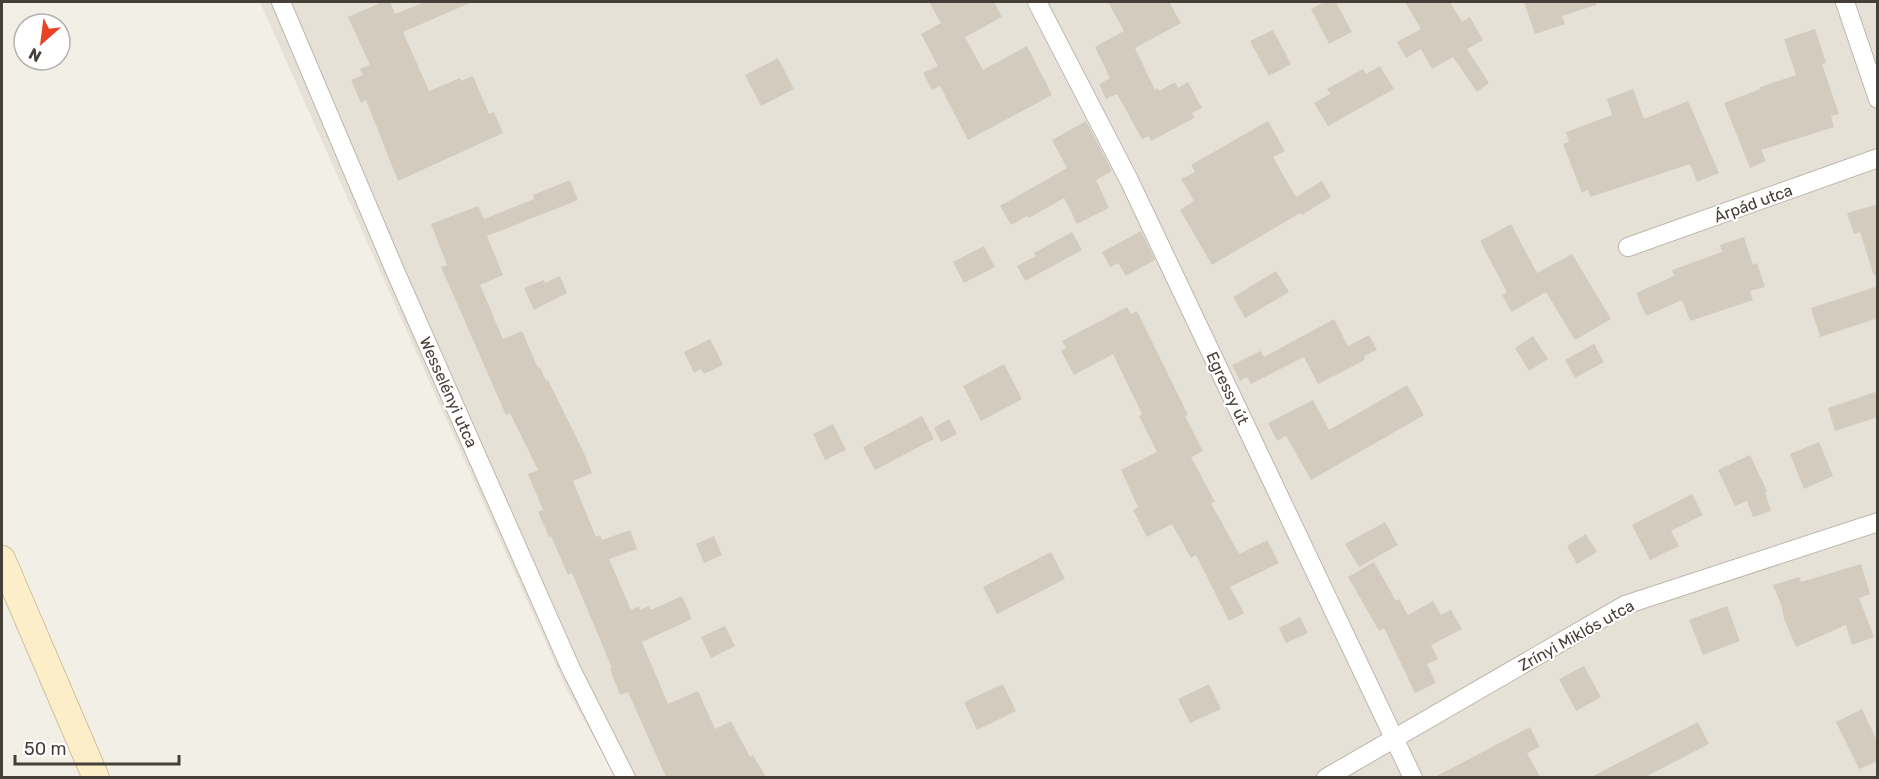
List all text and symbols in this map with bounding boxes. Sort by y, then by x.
north arrow [12,12,72,72]
text: N [26,44,45,66]
street label: Árpád utca [1711,180,1795,226]
street label: Wesselényi utca [416,334,481,451]
street label: Egressy út [1202,349,1253,428]
street label: Zrínyi Miklós utca [1515,596,1637,675]
scale bar [15,728,178,766]
text: 50 m [24,738,67,760]

